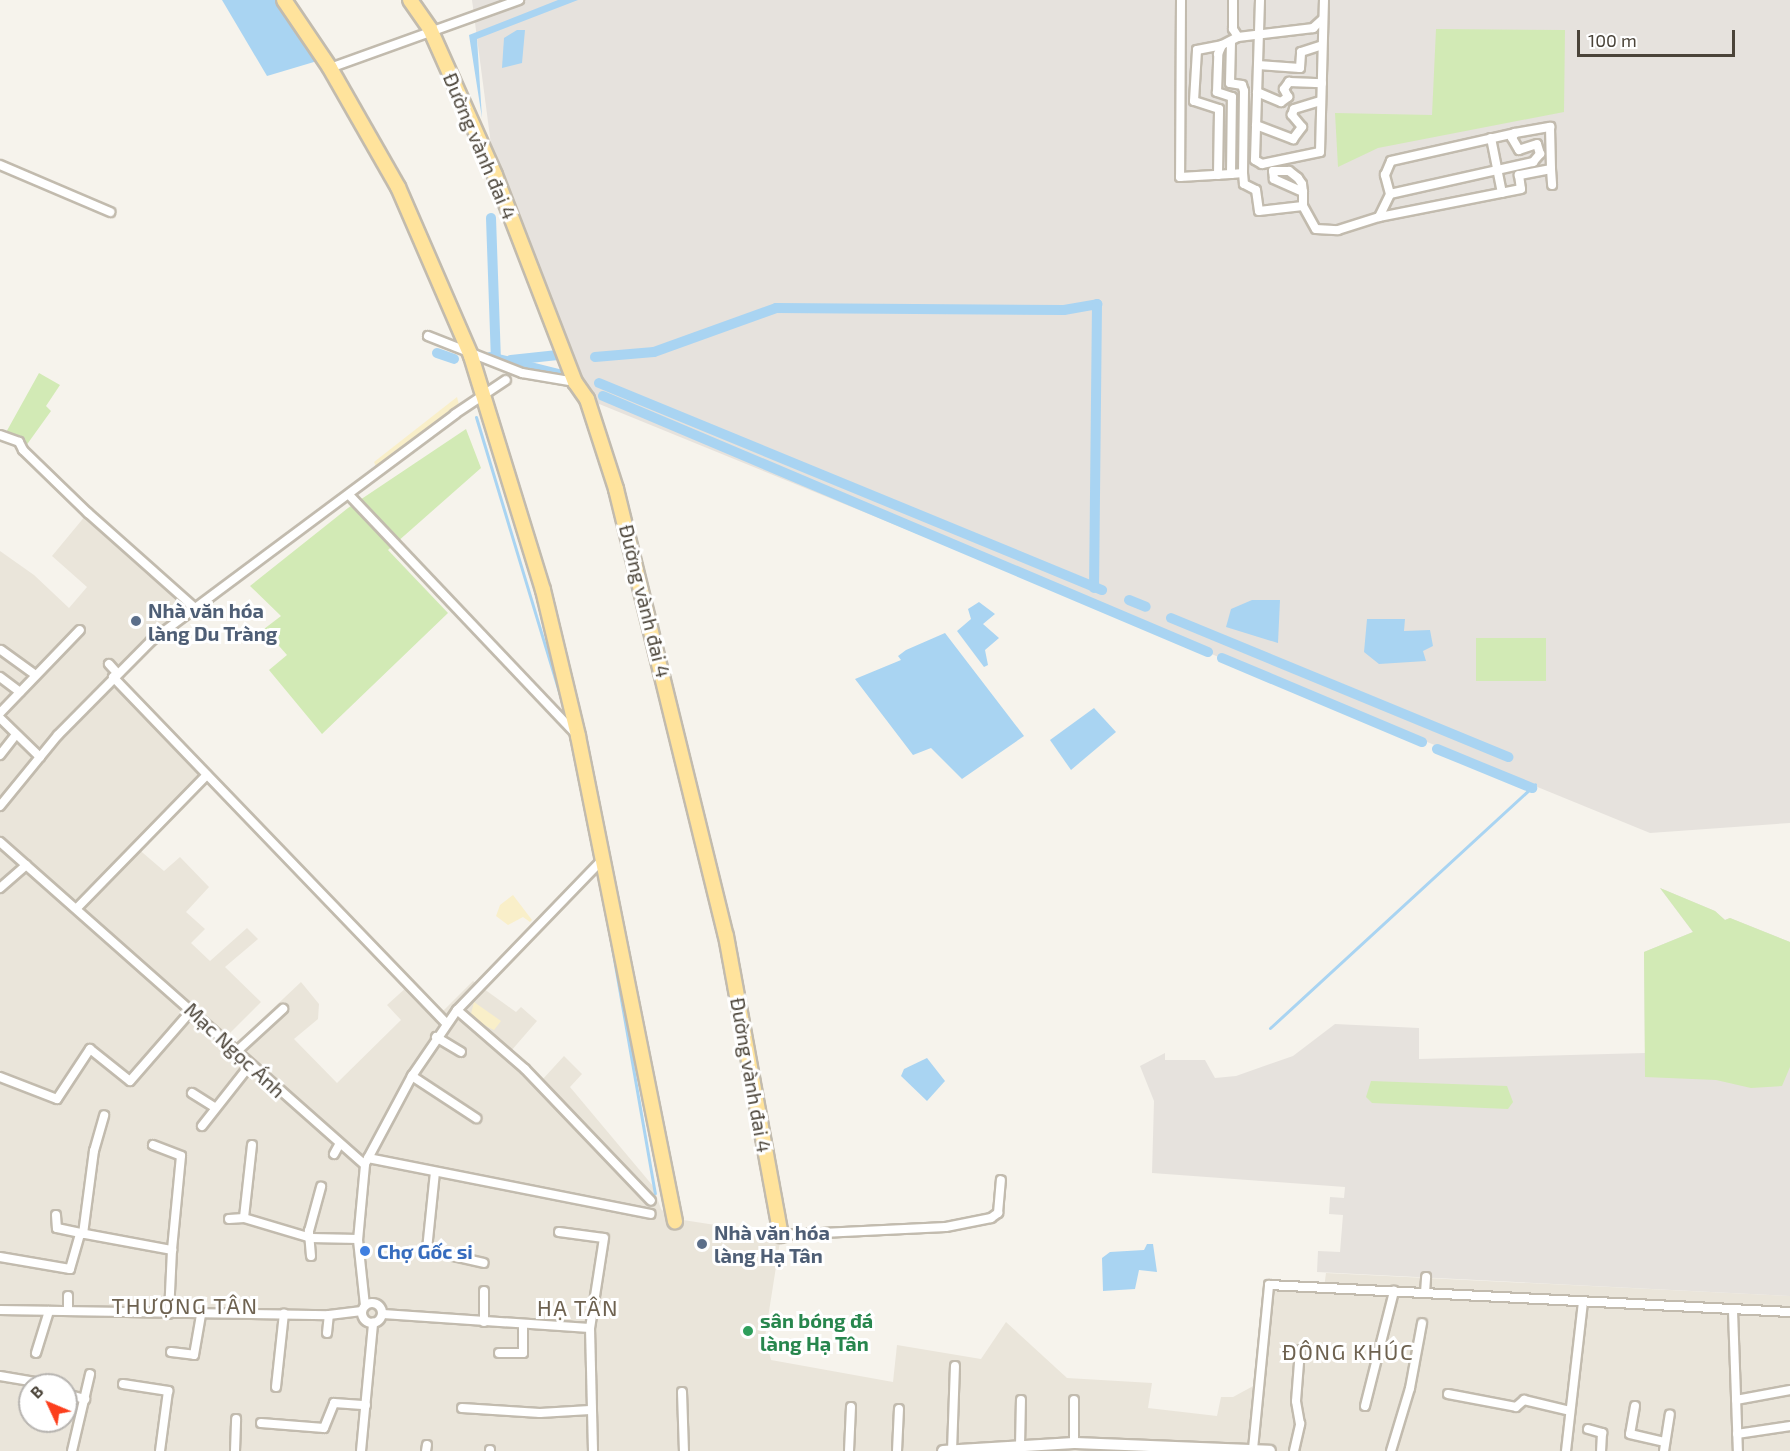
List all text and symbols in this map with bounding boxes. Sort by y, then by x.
scale bar [1580,18,1738,56]
text: 100 m [1588,29,1637,51]
street label: Đường vành đai 4 [438,69,522,223]
street label: Đường vành đai 4 [614,522,676,680]
place label: Nhà văn hóa làng Du Tràng [148,598,278,645]
marker: Nhà văn hóa làng Du Tràng [129,614,143,628]
street label: Đường vành đai 4 [726,995,776,1155]
street label: Mạc Ngọc Ánh [180,997,290,1103]
place label: Nhà văn hóa làng Hạ Tân [714,1220,830,1267]
marker: Nhà văn hóa làng Hạ Tân [695,1237,709,1251]
place label: Chợ Gốc si [377,1239,473,1263]
marker: Chợ Gốc si [358,1244,372,1258]
district label: THƯỢNG TÂN [111,1293,259,1319]
district label: HẠ TÂN [537,1295,619,1321]
place label: sân bóng đá làng Hạ Tân [760,1308,873,1355]
marker: sân bóng đá làng Hạ Tân [741,1324,755,1338]
district label: ĐÔNG KHÚC [1282,1339,1414,1365]
north arrow [18,1373,78,1433]
text: B [26,1381,47,1402]

